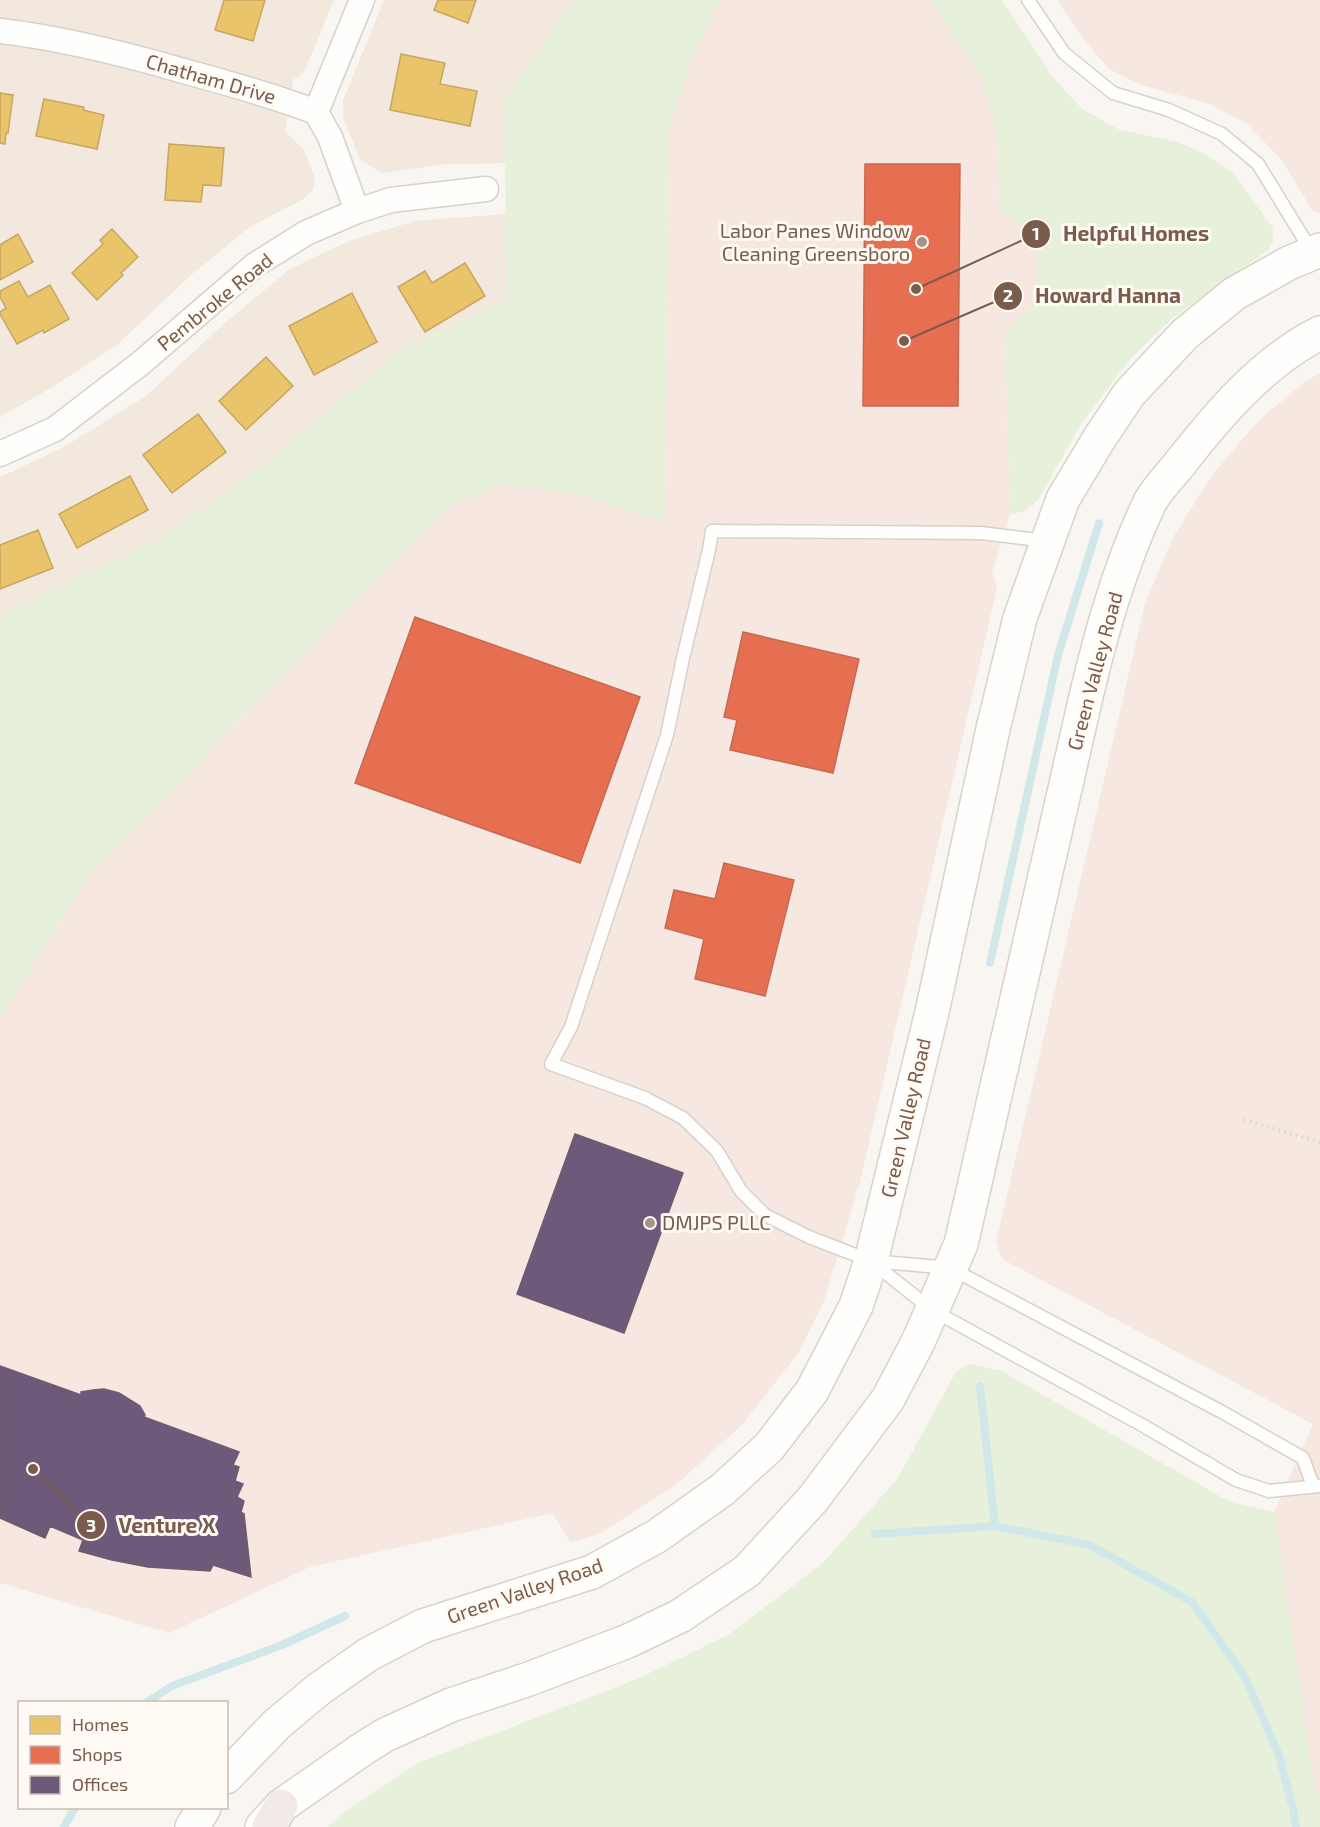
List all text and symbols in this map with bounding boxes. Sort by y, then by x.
street label: Chatham Drive [144,48,279,108]
callout: Helpful Homes [1021,214,1222,253]
place label: Labor Panes Window Cleaning Greensboro [720,218,910,265]
text: Helpful Homes [1063,220,1209,245]
text: 1 [1032,222,1040,244]
marker: Labor Panes Window Cleaning Greensboro [915,235,929,249]
street label: Pembroke Road [152,247,277,355]
callout: Howard Hanna [993,276,1193,315]
text: Howard Hanna [1035,282,1181,307]
text: 2 [1003,284,1013,306]
street label: Green Valley Road [1061,589,1127,753]
street label: Green Valley Road [875,1036,935,1200]
place label: DMJPS PLLC [662,1210,771,1234]
marker: DMJPS PLLC [643,1216,657,1230]
callout: Venture X [76,1506,227,1545]
text: Venture X [119,1512,216,1537]
text: 3 [86,1514,96,1536]
street label: Green Valley Road [444,1552,606,1628]
legend [18,1701,228,1809]
text: Homes [72,1713,129,1735]
text: Shops [72,1743,122,1765]
text: Offices [72,1773,128,1795]

